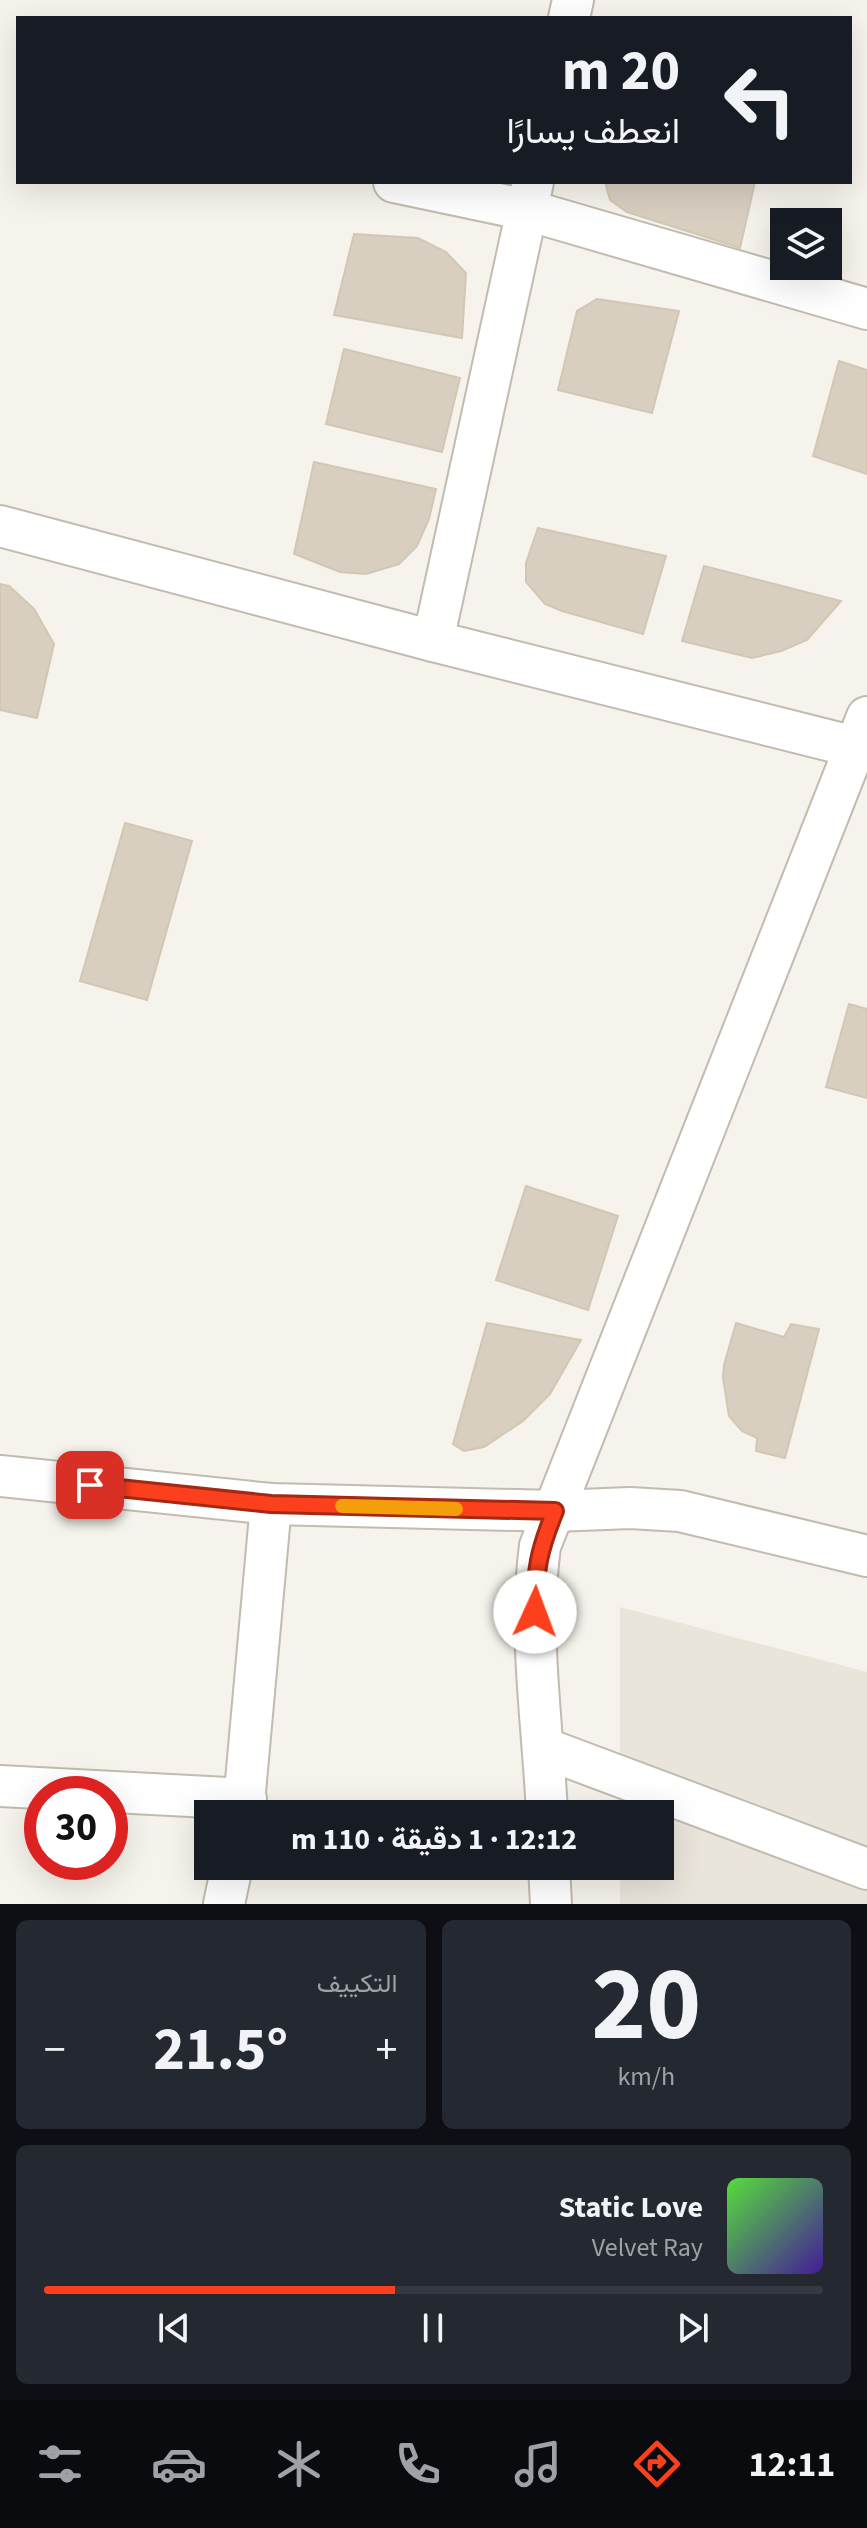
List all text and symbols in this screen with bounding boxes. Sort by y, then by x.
text: 20 m [562,32,680,111]
icon: left [708,48,812,152]
text: انعطف يسارًا [507,106,680,157]
map controls [770,208,842,280]
button: layers [770,208,842,280]
pin [56,1451,124,1519]
icon: arrive [68,1463,112,1507]
position arrow [493,1570,577,1654]
speed limit sign: 30 [24,1776,128,1880]
text: 12:12 · 1 دقيقة · 110 m [291,1818,577,1861]
text: 20 [591,1932,701,2080]
text: التكييف [317,1965,398,2002]
text: 21.5° [153,2008,288,2093]
text: − [44,2019,66,2082]
text: + [376,2019,397,2082]
text: km/h [617,2058,675,2095]
text: Static Love [559,2186,703,2229]
text: Velvet Ray [592,2229,703,2266]
icon: previous [152,2306,196,2350]
icon: pause [411,2306,455,2350]
icon: next [671,2306,715,2350]
icon: filters [32,2436,88,2492]
icon: car [151,2436,207,2492]
icon: climate [271,2436,327,2492]
icon: phone [390,2436,446,2492]
icon: music [510,2436,566,2492]
icon: directions [629,2436,685,2492]
text: 12:11 [748,2439,835,2490]

